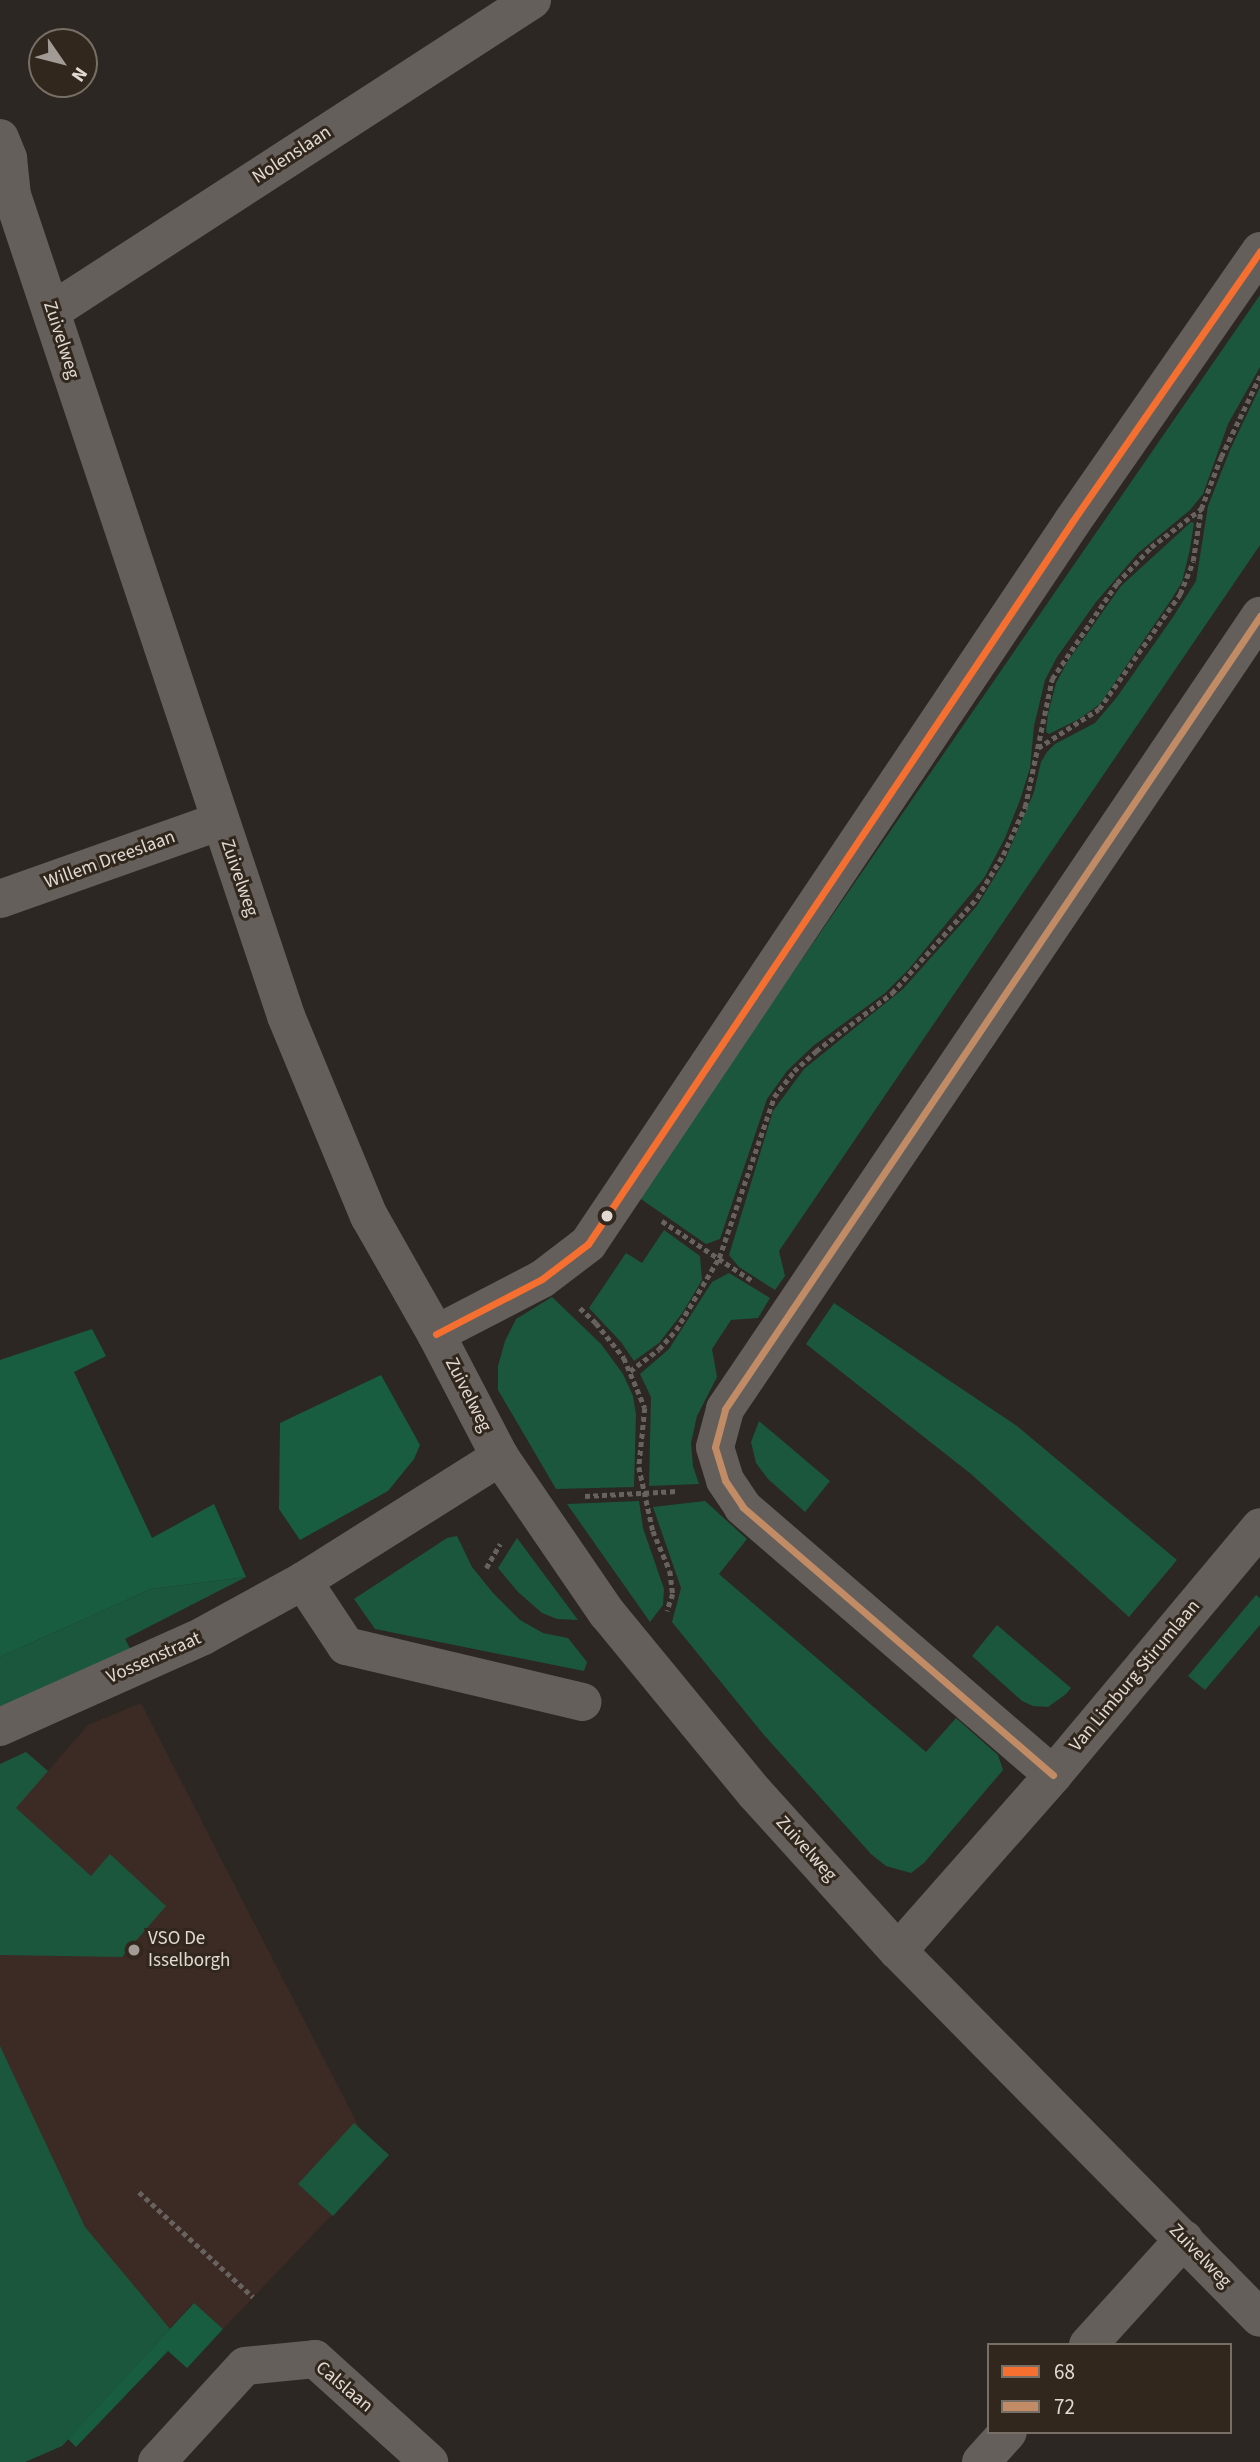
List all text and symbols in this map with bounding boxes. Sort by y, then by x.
north arrow [28,28,98,98]
text: N [64,61,94,87]
street label: Nolenslaan [248,121,336,189]
street label: Zuivelweg [38,298,84,382]
street label: Willem Dreeslaan [41,826,179,894]
street label: Zuivelweg [215,836,263,920]
unlabelled marker [600,1209,614,1223]
street label: Zuivelweg [440,1354,496,1436]
street label: Van Limburg Stirumlaan [1065,1595,1205,1757]
street label: Vossenstraat [103,1627,205,1689]
street label: Zuivelweg [771,1812,841,1886]
place label: VSO De Isselborgh [148,1928,230,1972]
marker: VSO De Isselborgh [126,1942,142,1958]
street label: Zuivelweg [1164,2219,1236,2293]
legend [987,2343,1232,2434]
street label: Calslaan [311,2357,377,2417]
text: 68 [1054,2357,1075,2387]
text: 72 [1054,2392,1075,2422]

